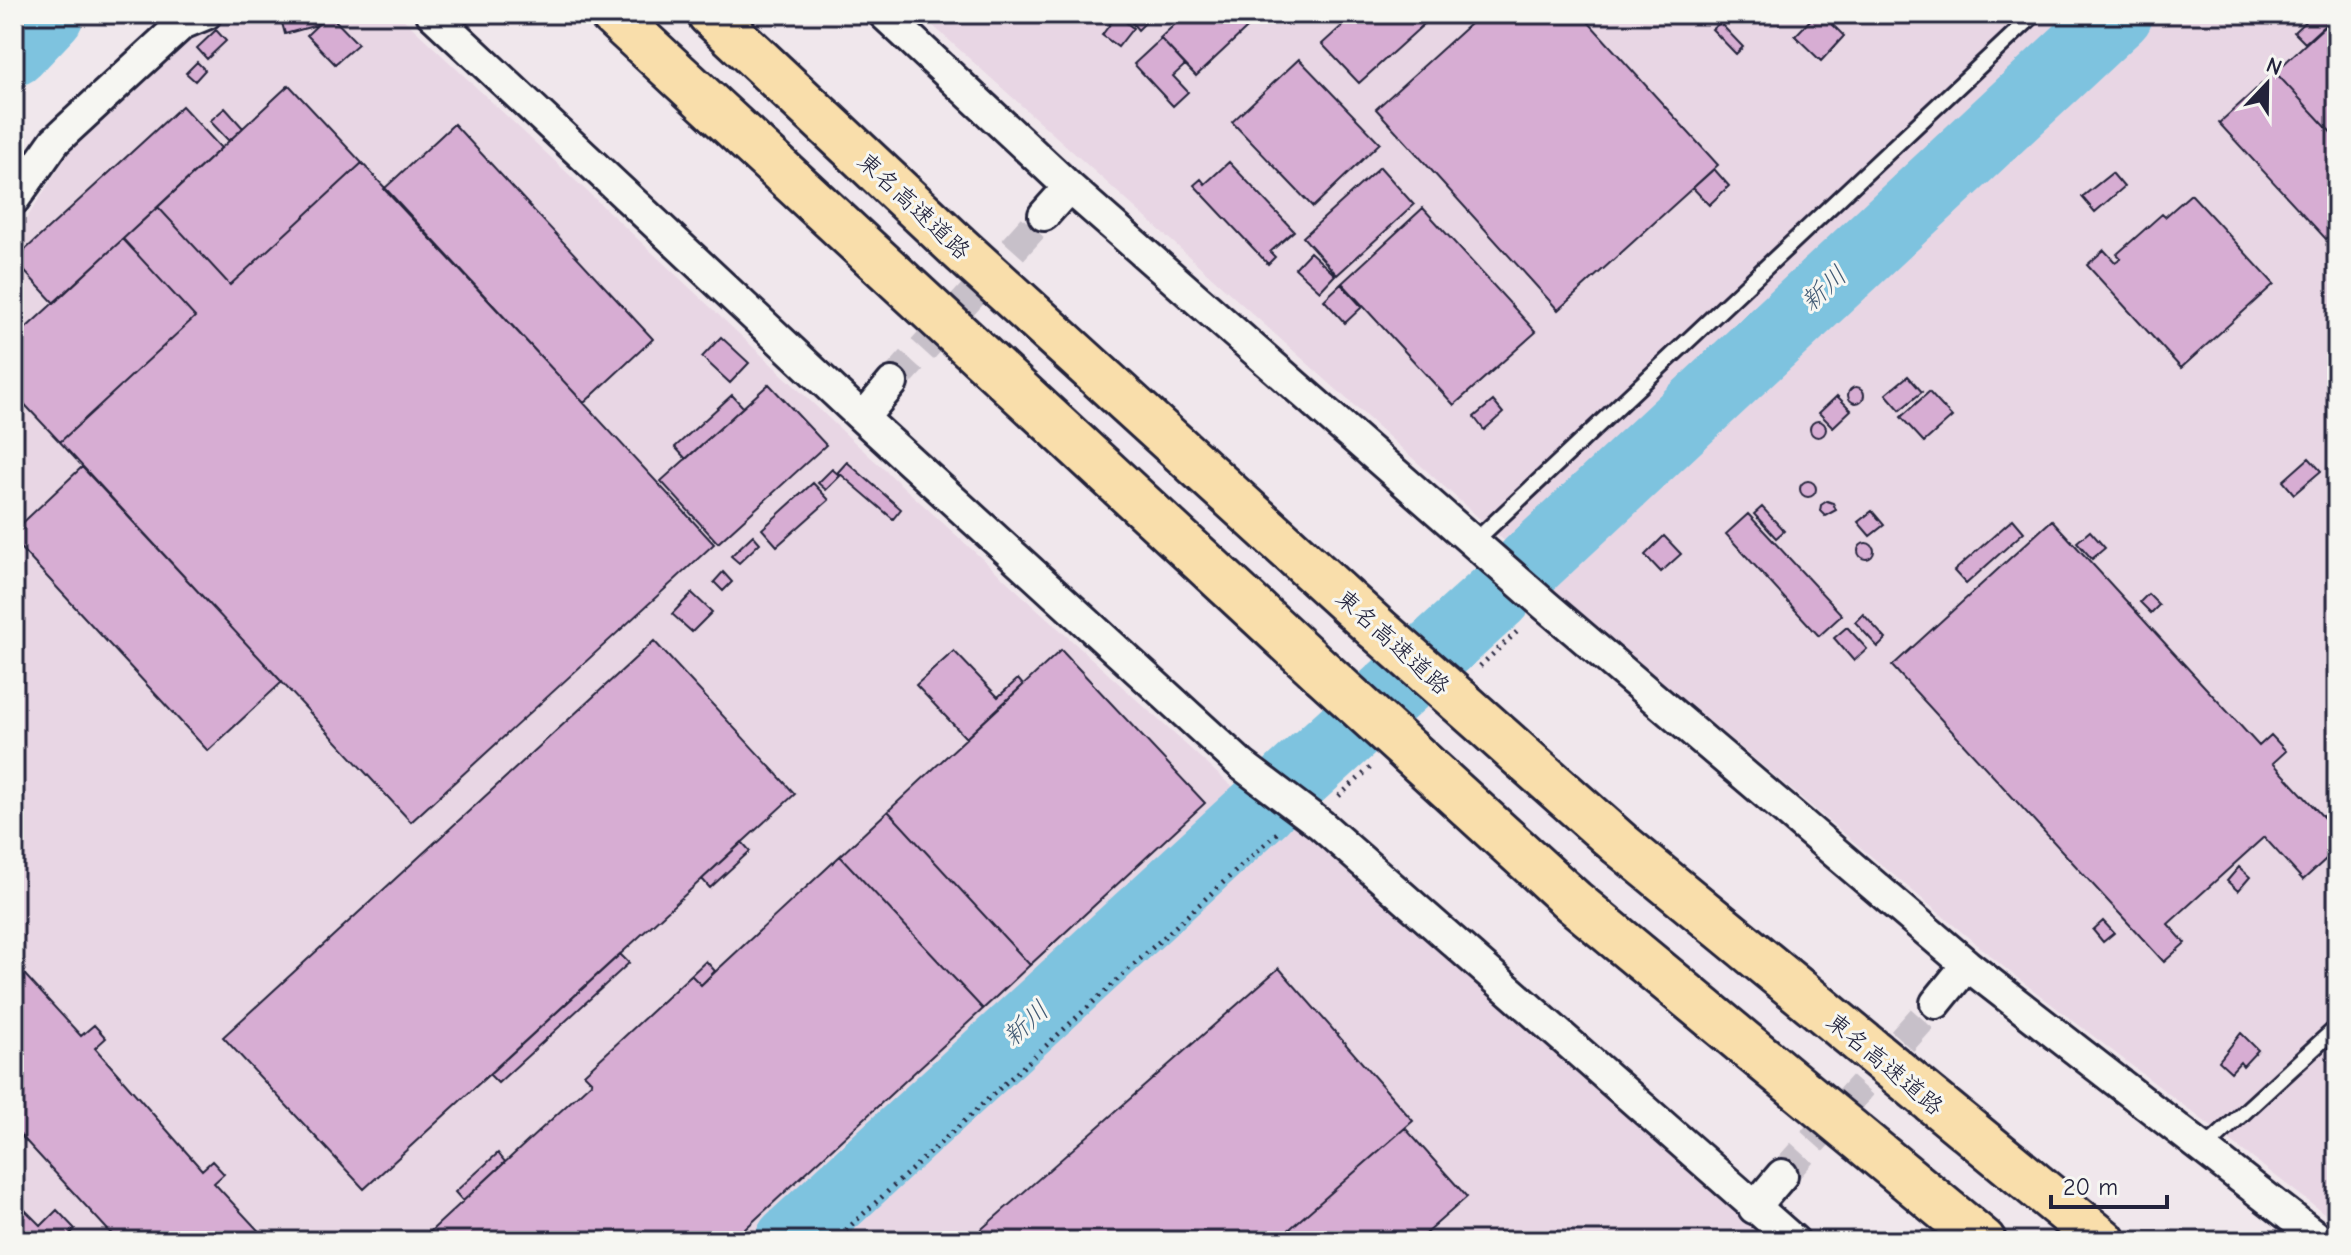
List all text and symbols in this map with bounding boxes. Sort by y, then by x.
north arrow [2227,44,2307,124]
text: N [2263,52,2286,81]
street label: 東名高速道路 [852,147,976,265]
water label: 新川 [1795,260,1853,318]
street label: 東名高速道路 [1330,583,1456,701]
water label: 新川 [997,995,1055,1053]
street label: 東名高速道路 [1821,1007,1949,1121]
scale bar [2051,1159,2167,1209]
text: 20 m [2063,1173,2118,1201]

